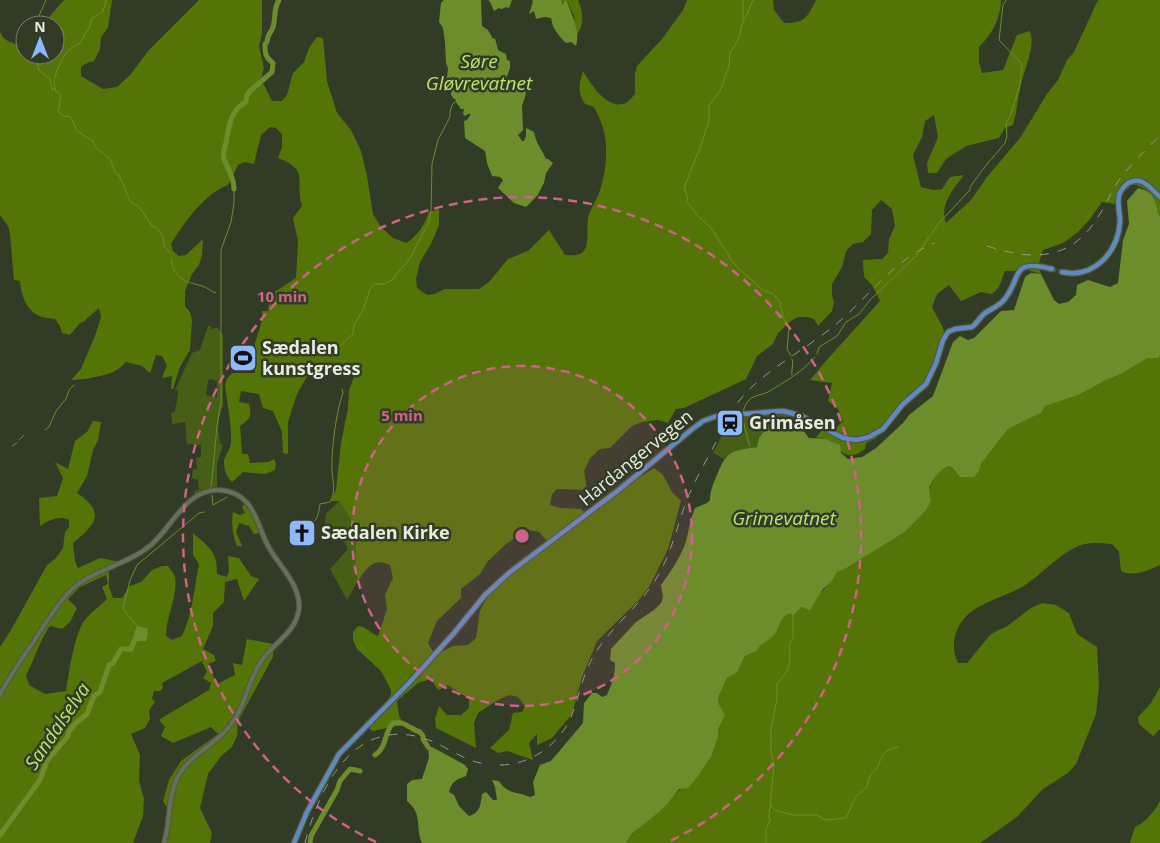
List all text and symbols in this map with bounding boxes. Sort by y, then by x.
north arrow [15,15,65,65]
text: N [34,17,46,36]
water label: Søre Gløvrevatnet [426,48,533,96]
text: 10 min [257,286,307,306]
place label: Sædalen kunstgress [262,335,361,380]
sports icon: Sædalen kunstgress [228,343,258,373]
street label: Hardangervegen [573,404,697,511]
text: 5 min [381,405,423,425]
station icon: Grimåsen [715,408,745,438]
place label: Grimåsen [749,410,836,434]
water label: Grimevatnet [732,505,837,531]
church icon: Sædalen Kirke [287,518,317,548]
place label: Sædalen Kirke [321,520,450,544]
centre of rings [513,527,531,545]
water label: Sandalselva [18,677,96,775]

